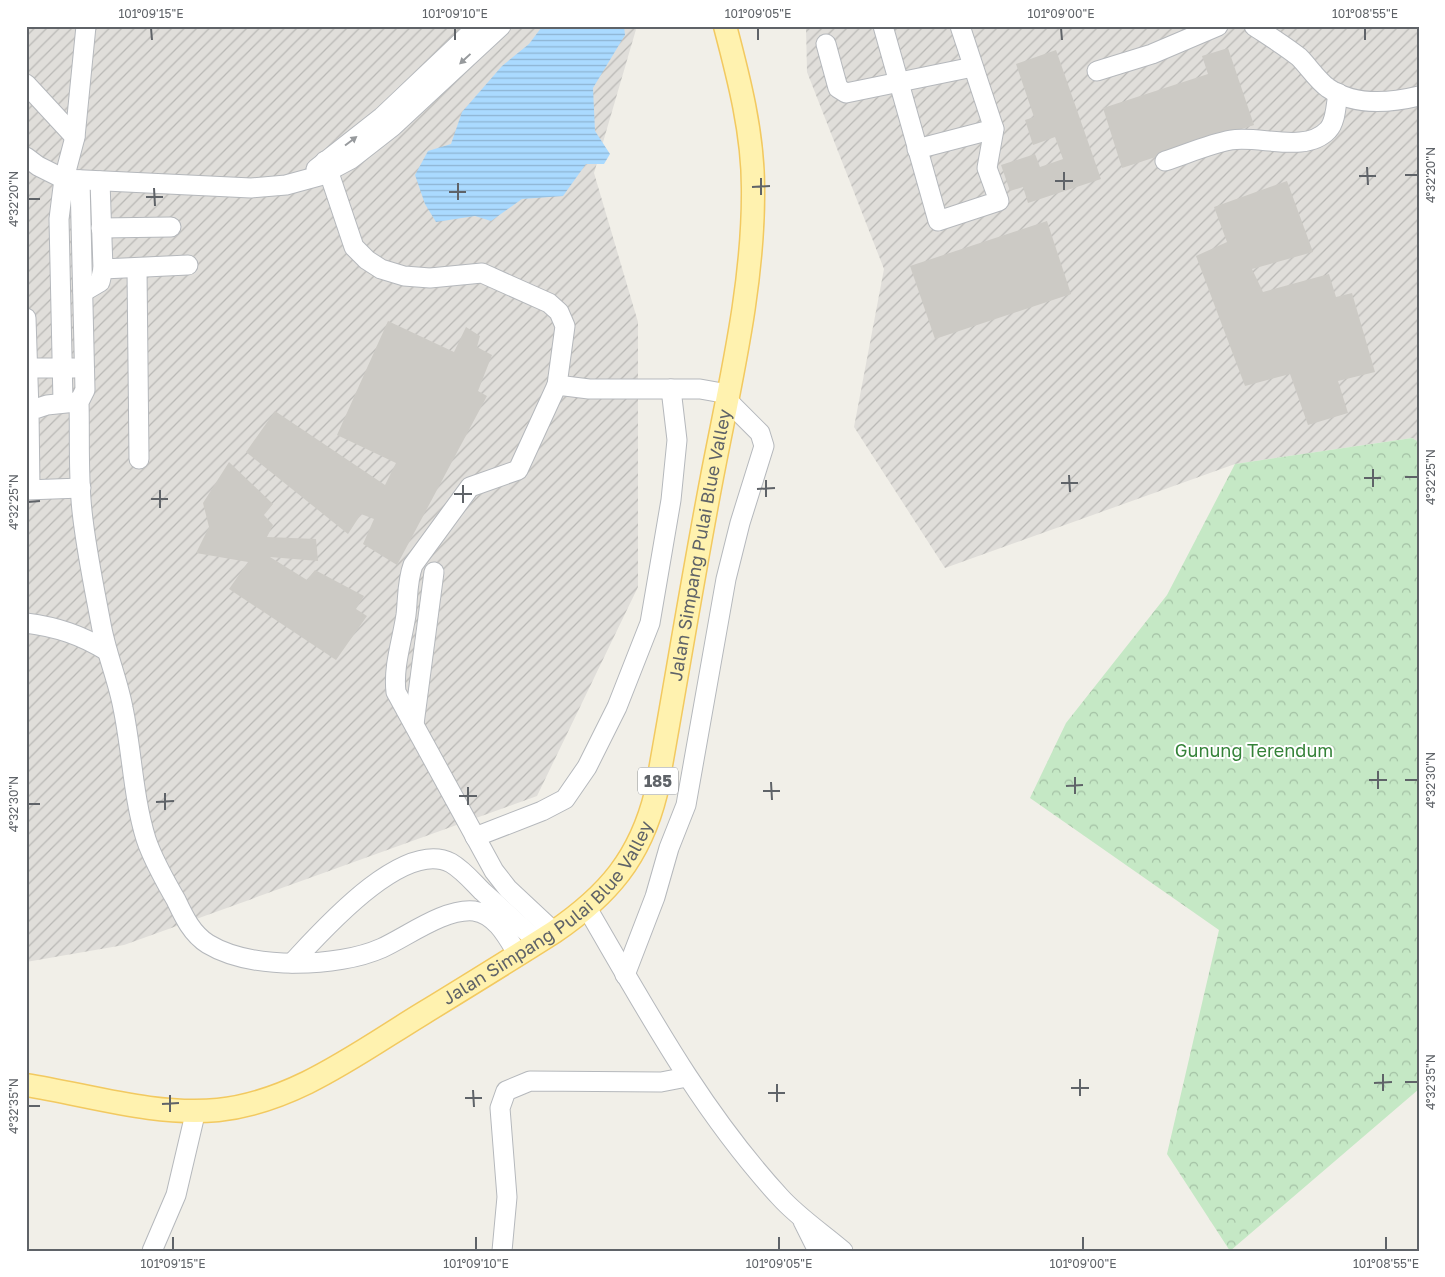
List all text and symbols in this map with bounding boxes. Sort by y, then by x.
text: 101°09'15"E [119,6,183,21]
text: 101°09'10"E [422,6,488,21]
text: 101°09'05"E [725,6,791,21]
text: 101°09'00"E [1027,6,1095,21]
text: 101°08'55"E [1332,6,1398,21]
one-way arrow [460,53,472,65]
one-way arrow [344,135,357,146]
text: 4°32'20"N [1423,147,1438,203]
text: 4°32'20"N [6,171,21,227]
street label: Jalan Simpang Pulai Blue Valley [664,407,735,683]
text: 4°32'25"N [1423,449,1438,505]
text: 4°32'25"N [6,474,21,530]
park label: Gunung Terendum [1175,739,1333,761]
text: 4°32'30"N [1423,752,1438,808]
road number: 185 [638,768,678,794]
text: 4°32'30"N [6,776,21,832]
street label: Jalan Simpang Pulai Blue Valley [438,818,656,1009]
text: 4°32'35"N [1423,1054,1438,1110]
text: 4°32'35"N [6,1078,21,1134]
text: 101°09'15"E [141,1256,205,1271]
text: 101°09'10"E [443,1256,509,1271]
text: 101°09'05"E [746,1256,812,1271]
text: 101°09'00"E [1049,1256,1117,1271]
text: 101°08'55"E [1353,1256,1419,1271]

